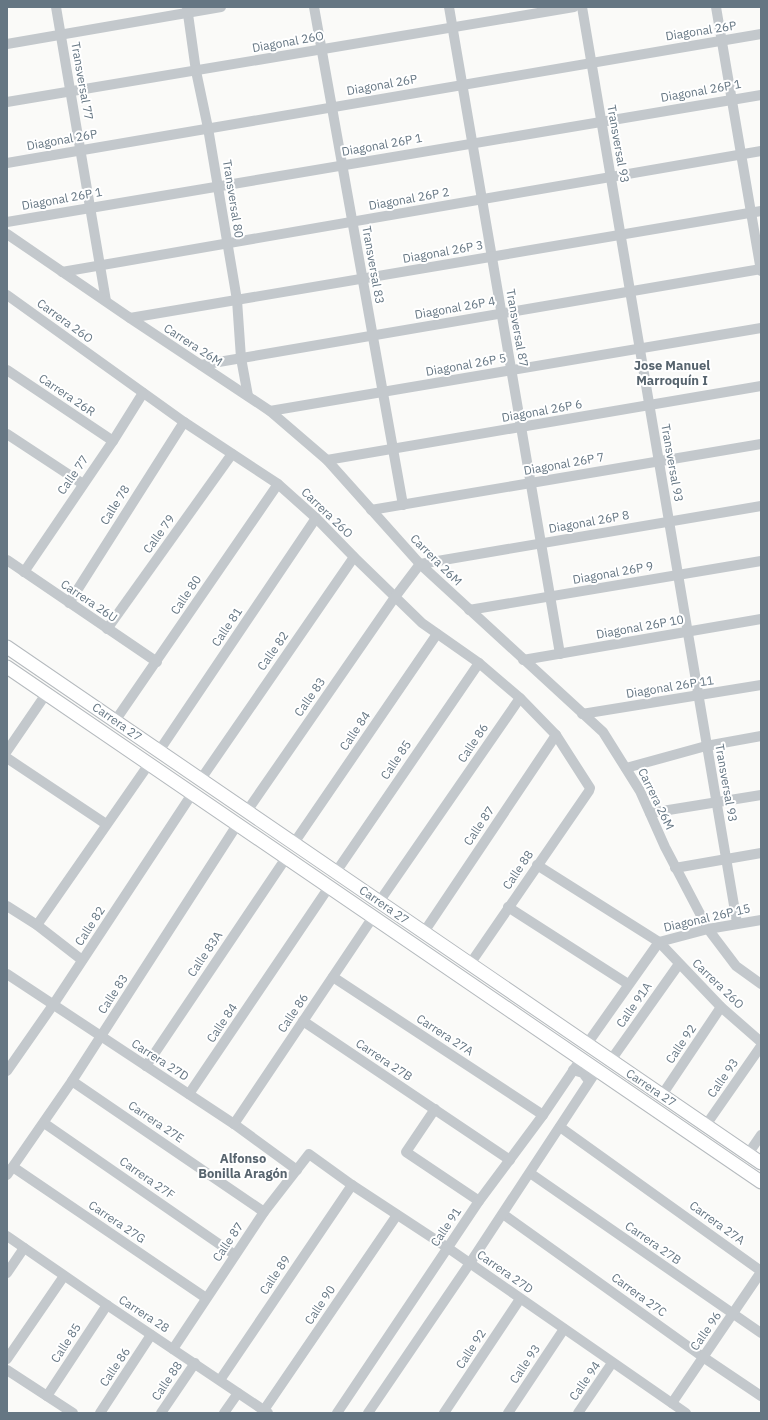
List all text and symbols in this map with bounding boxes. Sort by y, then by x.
street label: Diagonal 26P [664,18,737,44]
street label: Diagonal 26O [251,28,325,55]
street label: Transversal 77 [68,41,97,121]
street label: Diagonal 26P [345,71,418,98]
street label: Diagonal 26P 1 [659,76,742,105]
street label: Transversal 93 [604,104,633,184]
street label: Diagonal 26P [25,126,98,153]
street label: Diagonal 26P 1 [340,130,423,159]
street label: Transversal 80 [220,159,247,239]
street label: Diagonal 26P 1 [20,184,103,213]
street label: Diagonal 26P 2 [367,184,450,213]
street label: Transversal 83 [359,225,388,305]
street label: Diagonal 26P 3 [401,237,484,266]
street label: Transversal 87 [503,288,532,368]
street label: Diagonal 26P 4 [413,293,496,322]
street label: Carrera 26O [34,295,96,346]
street label: Carrera 26M [161,320,225,369]
street label: Diagonal 26P 5 [424,350,507,379]
district label: Jose Manuel Marroquín I [634,357,710,389]
street label: Carrera 26R [36,370,99,419]
street label: Diagonal 26P 6 [500,396,583,425]
street label: Transversal 93 [658,423,687,503]
street label: Diagonal 26P 7 [522,449,605,478]
street label: Calle 77 [54,452,91,497]
street label: Calle 78 [97,482,133,527]
street label: Carrera 26O [299,484,356,541]
street label: Diagonal 26P 8 [547,507,630,536]
street label: Calle 79 [140,511,178,556]
street label: Carrera 26M [407,531,465,589]
street label: Diagonal 26P 9 [571,558,654,587]
street label: Calle 80 [167,572,204,617]
street label: Carrera 26U [58,576,121,625]
street label: Calle 81 [208,604,245,649]
street label: Diagonal 26P 10 [595,611,685,642]
street label: Calle 82 [254,628,291,673]
street label: Diagonal 26P 11 [625,672,715,701]
street label: Calle 83 [291,674,328,719]
street label: Carrera 27 [90,699,145,744]
street label: Calle 84 [336,708,373,753]
street label: Calle 86 [454,720,491,765]
street label: Calle 85 [377,737,414,782]
street label: Transversal 93 [712,743,741,823]
street label: Carrera 26M [635,765,678,832]
street label: Calle 87 [460,803,497,848]
street label: Calle 88 [499,847,536,892]
street label: Carrera 27 [357,882,412,927]
street label: Diagonal 26P 15 [662,900,752,935]
street label: Calle 82 [71,903,108,948]
street label: Calle 83A [184,928,225,979]
street label: Carrera 26O [690,955,747,1012]
street label: Calle 83 [94,971,131,1016]
street label: Calle 91A [613,979,655,1030]
street label: Calle 86 [274,990,311,1035]
street label: Calle 84 [203,1000,240,1045]
street label: Carrera 27A [414,1011,477,1059]
street label: Calle 92 [662,1021,699,1066]
street label: Carrera 27B [353,1035,416,1084]
street label: Carrera 27D [129,1036,192,1084]
street label: Calle 93 [704,1055,741,1100]
street label: Carrera 27 [623,1065,679,1110]
street label: Carrera 27E [125,1097,187,1146]
district label: Alfonso Bonilla Aragón [198,1150,288,1182]
street label: Carrera 27F [117,1153,178,1202]
street label: Carrera 27G [86,1197,149,1246]
street label: Carrera 27A [687,1197,748,1248]
street label: Calle 91 [427,1204,464,1249]
street label: Carrera 27B [622,1218,684,1267]
street label: Calle 87 [209,1219,246,1264]
street label: Carrera 27D [474,1247,536,1296]
street label: Calle 89 [256,1252,293,1297]
street label: Carrera 27C [609,1270,670,1320]
street label: Calle 90 [301,1282,338,1327]
street label: Carrera 28 [116,1292,172,1335]
street label: Calle 96 [687,1308,724,1353]
street label: Calle 85 [47,1320,84,1365]
street label: Calle 92 [452,1326,489,1371]
street label: Calle 93 [506,1341,543,1386]
street label: Calle 86 [96,1344,133,1389]
street label: Calle 88 [148,1358,185,1403]
street label: Calle 94 [566,1358,603,1403]

